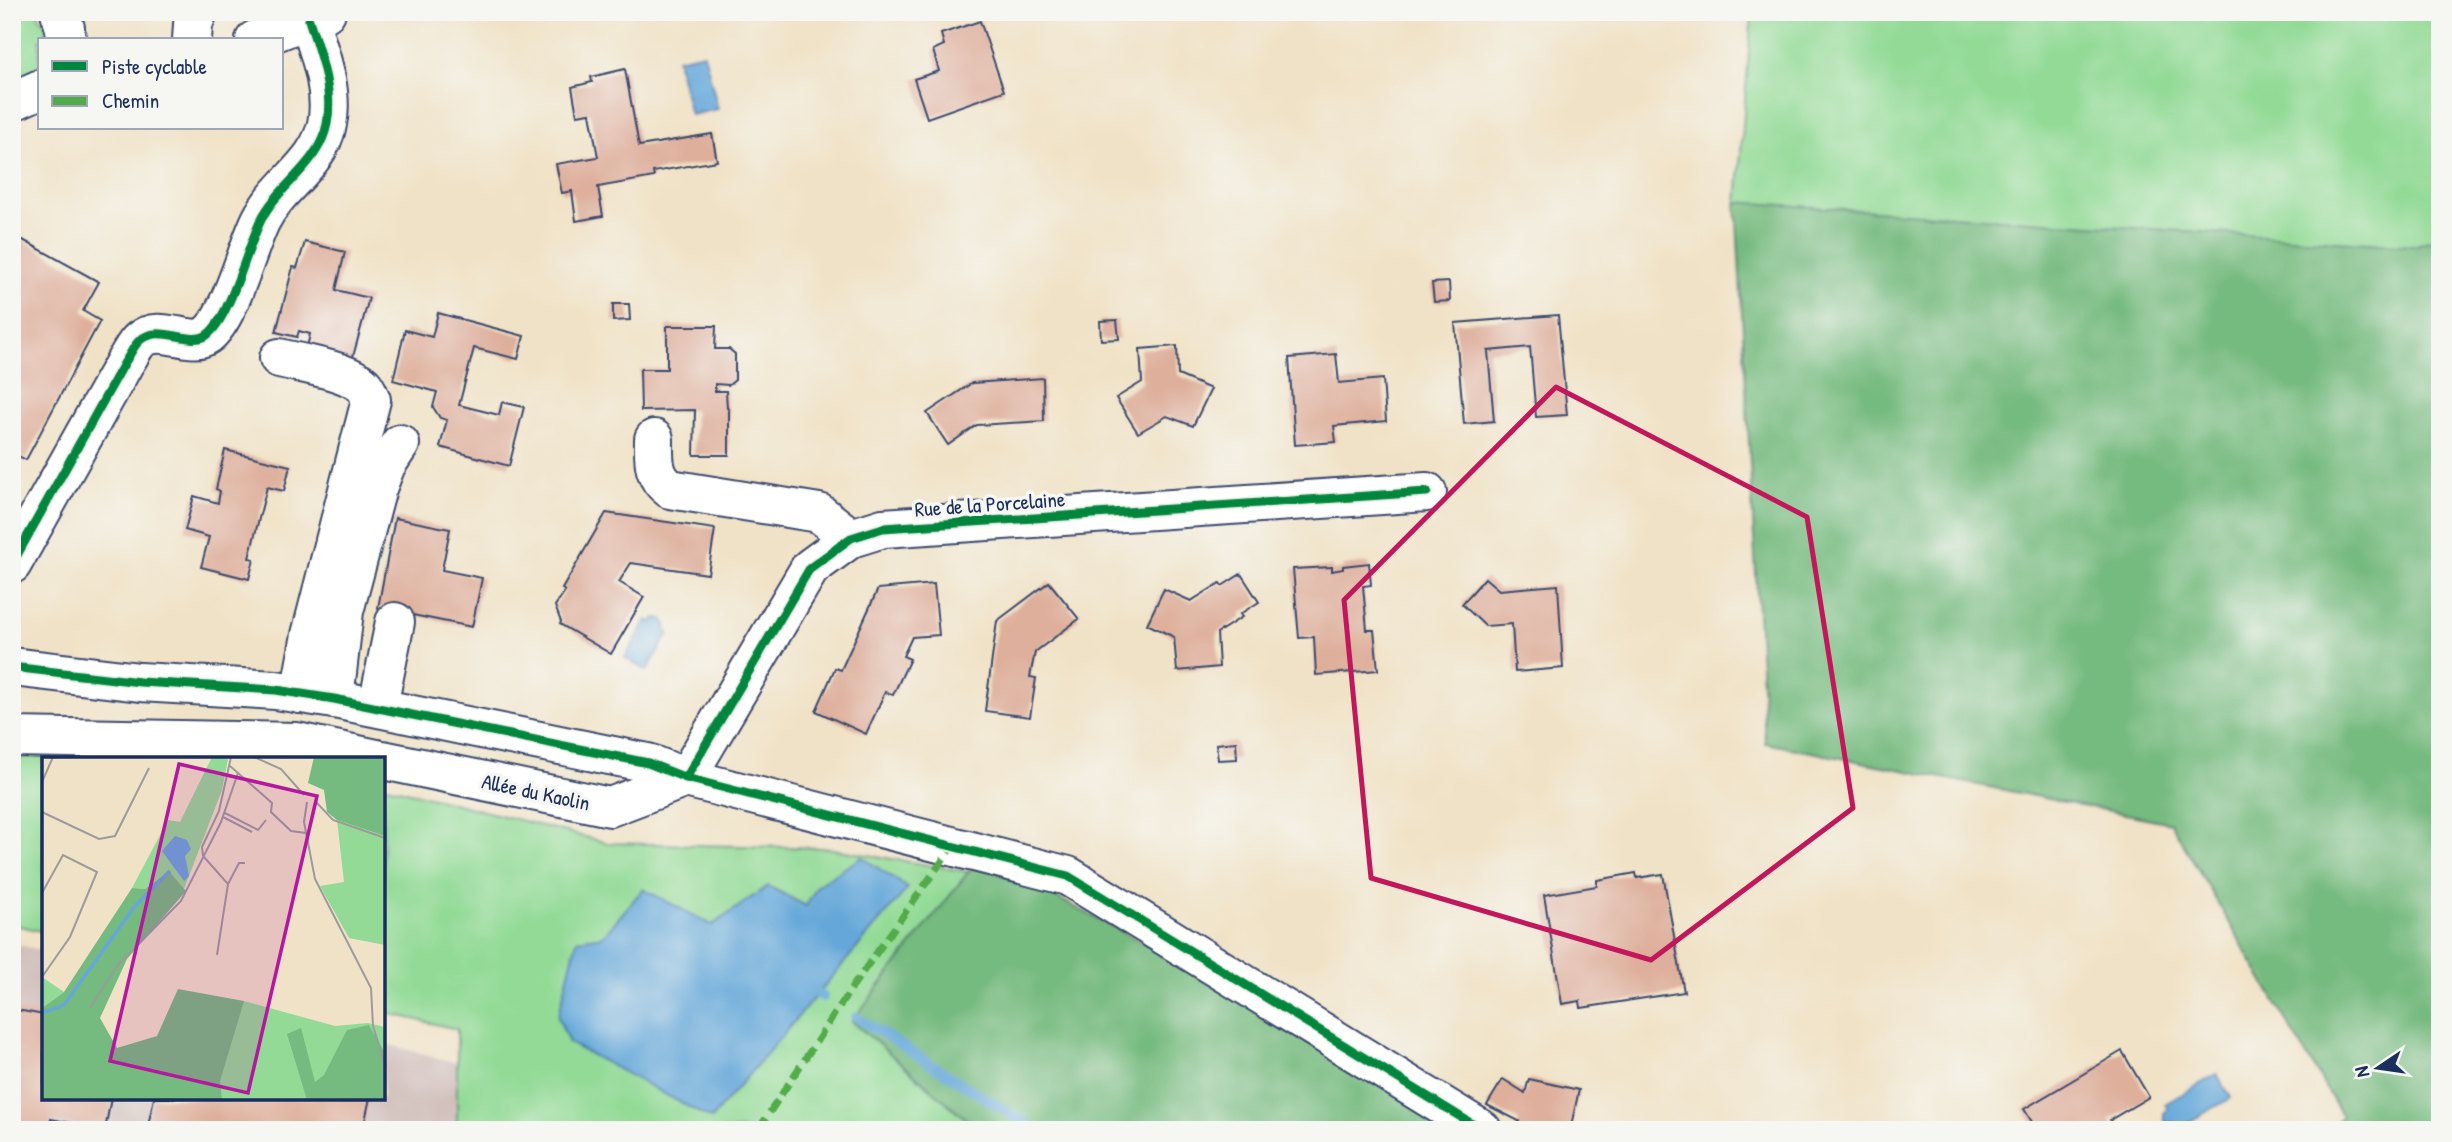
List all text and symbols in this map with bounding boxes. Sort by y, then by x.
legend [38,38,284,130]
text: Piste cyclable [102,52,207,81]
text: Chemin [102,86,159,115]
street label: Rue de la Porcelaine [914,484,1066,524]
inset map [42,757,385,1100]
street label: Allée du Kaolin [479,766,593,818]
north arrow [2344,1034,2414,1104]
text: N [2348,1064,2375,1080]

